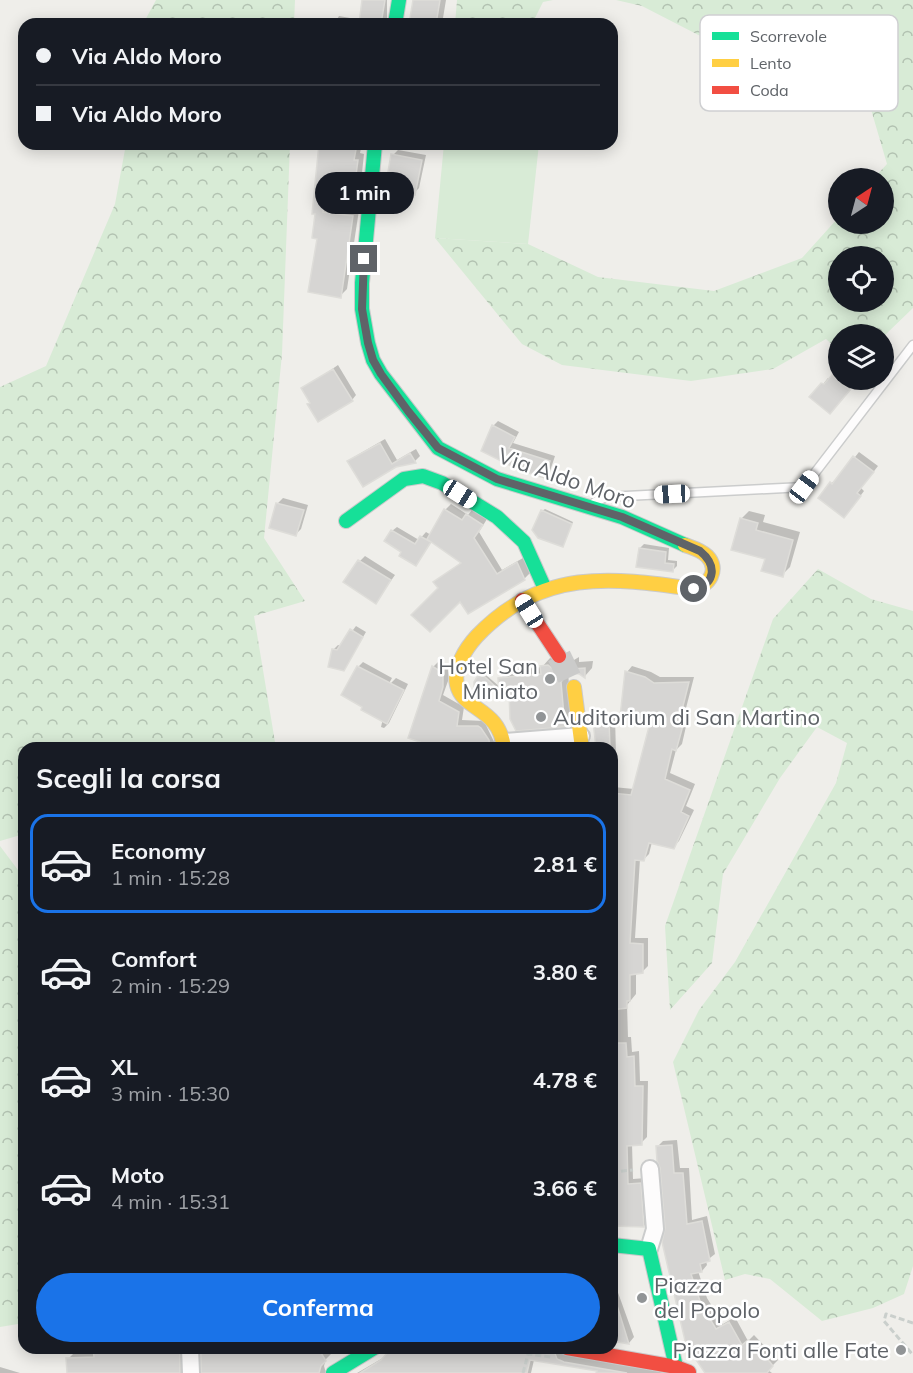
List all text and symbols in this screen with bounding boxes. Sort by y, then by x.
legend [700,15,898,111]
text: Scorrevole [750,26,827,46]
text: Via Aldo Moro [72,42,222,70]
text: Lento [750,53,791,73]
text: Coda [750,80,789,100]
text: Via Aldo Moro [72,100,222,128]
north arrow [828,168,894,234]
map controls [828,168,894,390]
callout: 1 min [314,172,413,214]
text: 1 min [338,180,391,205]
route end [350,245,377,272]
button: locate [828,246,894,312]
button: layers [828,324,894,390]
street label: Via Aldo Moro [494,441,640,515]
car [786,467,822,507]
car [440,477,480,511]
car [654,484,690,504]
route start [680,575,707,602]
car [512,591,546,631]
place label: Hotel San Miniato [438,652,538,705]
marker: Hotel San Miniato [543,672,557,686]
place label: Auditorium di San Martino [553,703,820,731]
marker: Auditorium di San Martino [534,710,548,724]
text: Scegli la corsa [36,761,221,795]
icon: car [39,837,93,891]
text: Economy [111,837,206,865]
text: 2.81 € [533,850,597,878]
text: 1 min · 15:28 [111,865,230,890]
icon: car [39,945,93,999]
text: Comfort [111,945,197,973]
text: 3.80 € [533,958,597,986]
text: 2 min · 15:29 [111,973,230,998]
icon: car [39,1053,93,1107]
text: XL [111,1053,138,1081]
text: 4.78 € [533,1066,597,1094]
text: 3 min · 15:30 [111,1081,230,1106]
icon: car [39,1161,93,1215]
text: Moto [111,1161,164,1189]
text: 3.66 € [533,1174,597,1202]
text: 4 min · 15:31 [111,1189,230,1214]
place label: Piazza del Popolo [654,1271,760,1324]
button: Conferma [36,1273,600,1342]
marker: Piazza del Popolo [635,1291,649,1305]
place label: Piazza Fonti alle Fate [672,1336,889,1364]
marker: Piazza Fonti alle Fate [894,1343,908,1357]

